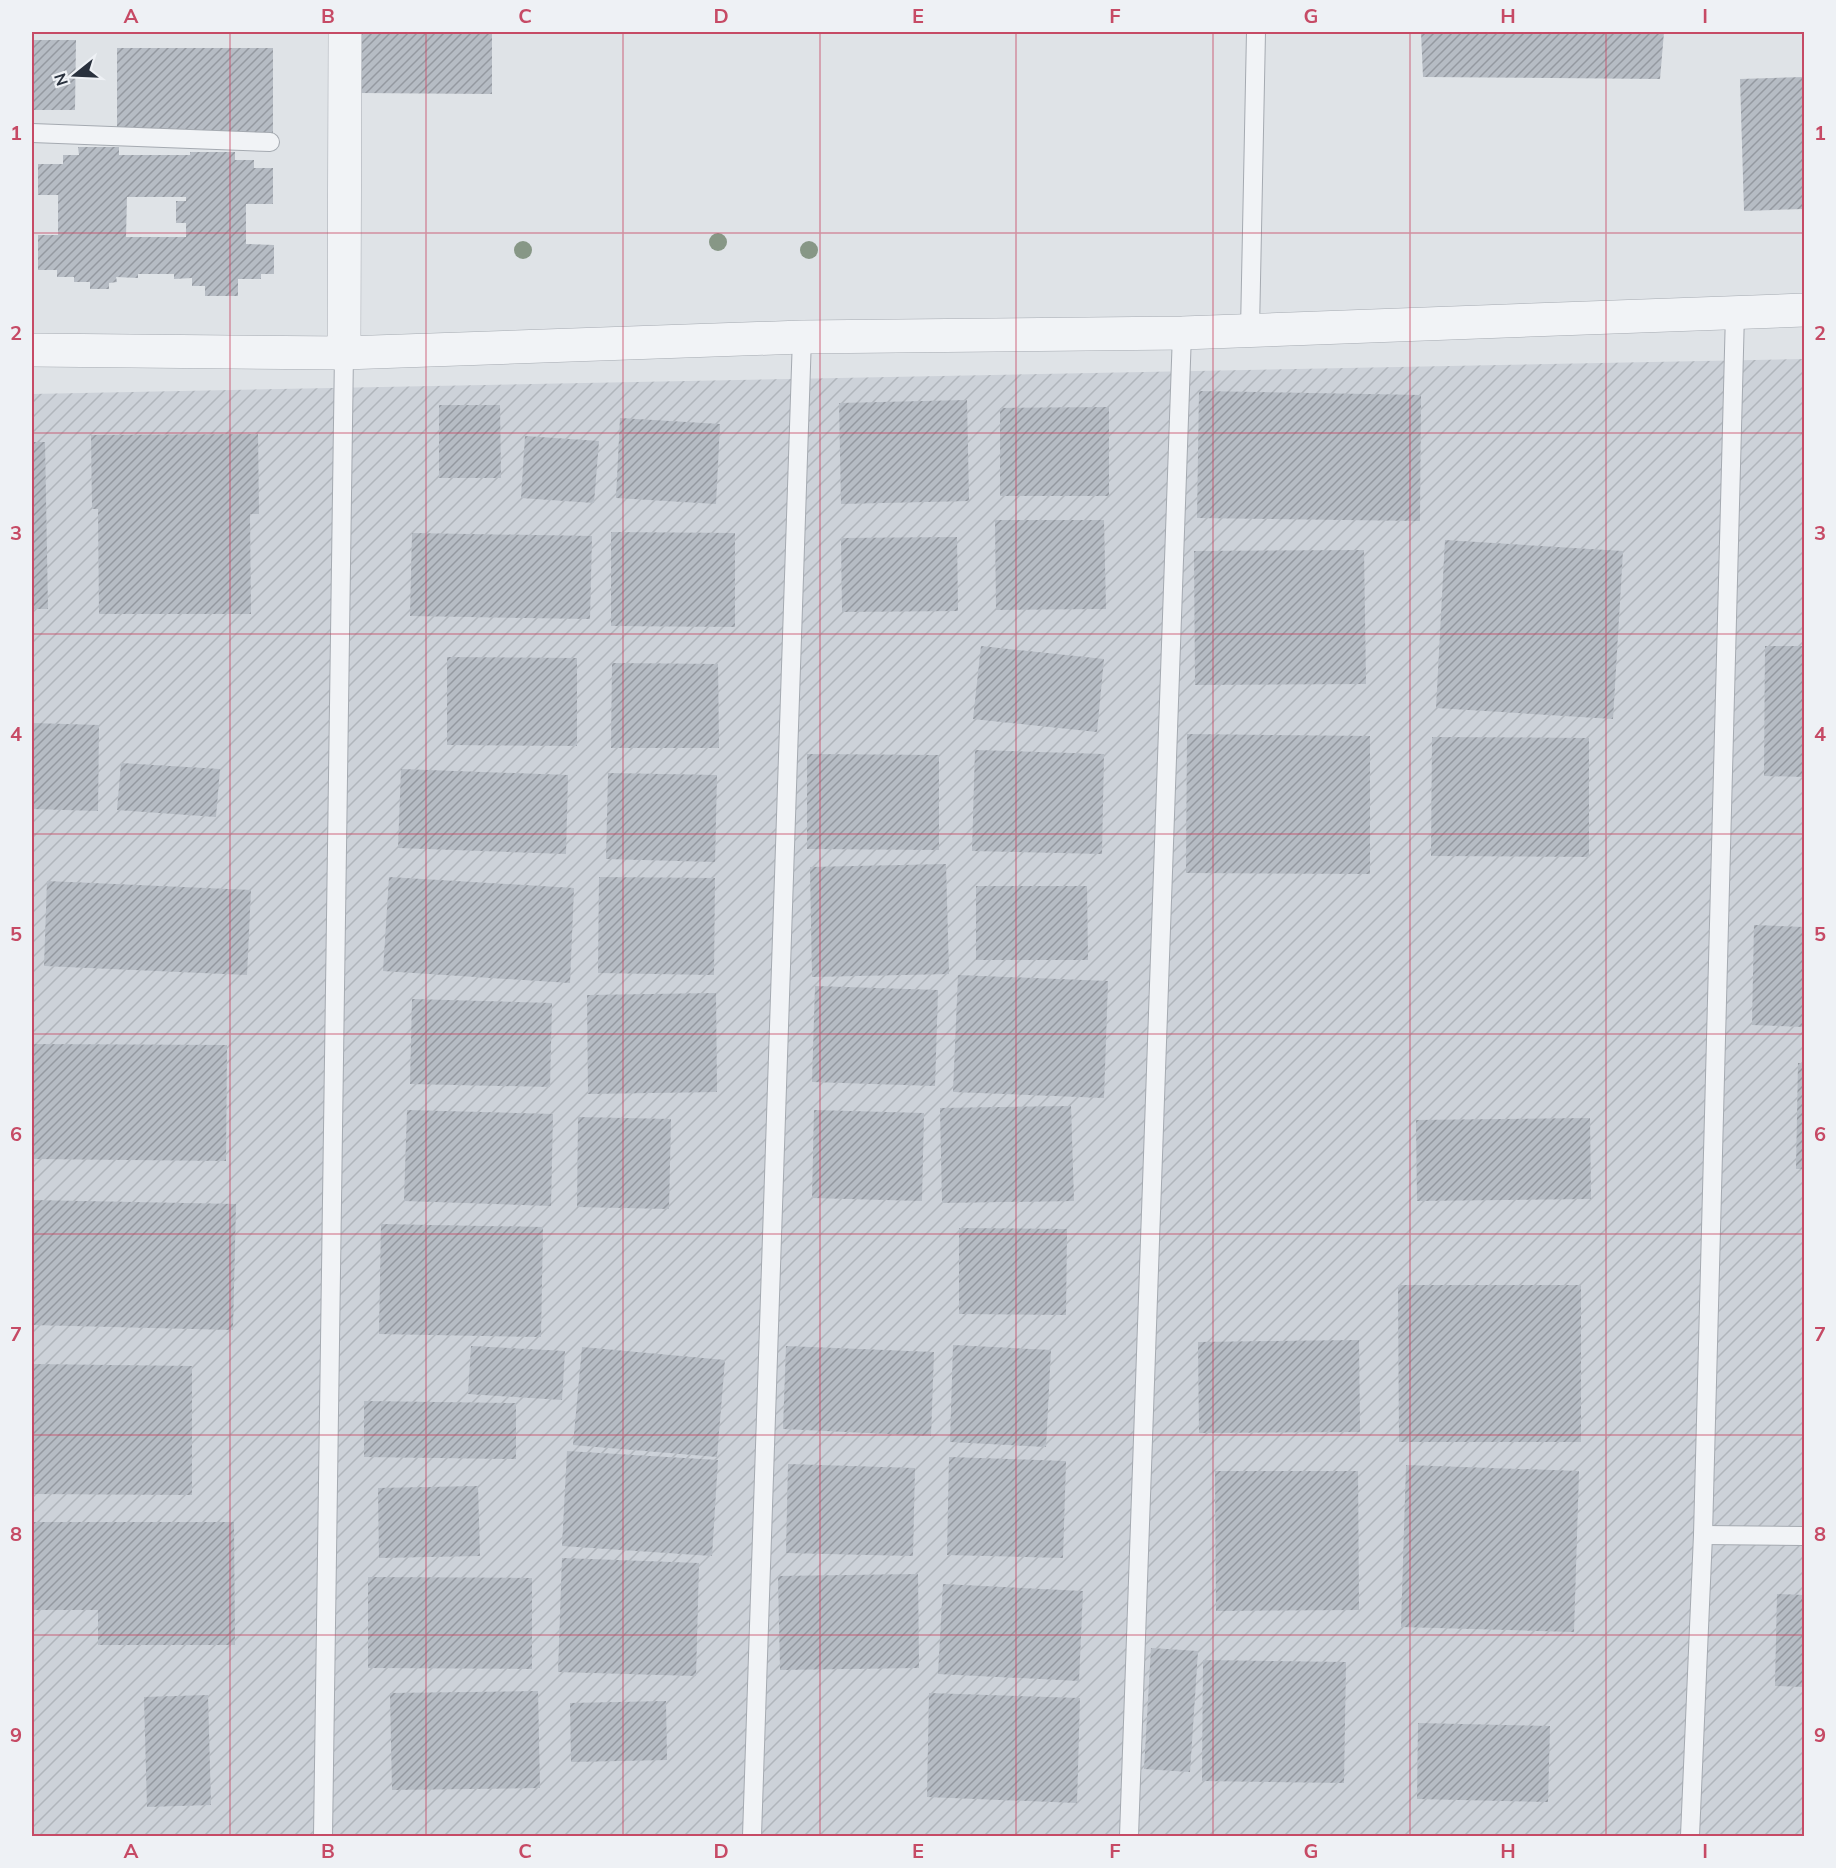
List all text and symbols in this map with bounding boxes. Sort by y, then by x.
text: A [124,3,139,28]
text: B [321,3,335,28]
text: C [518,3,532,28]
text: D [713,3,729,28]
text: E [912,3,924,28]
text: F [1109,3,1121,28]
text: G [1304,3,1318,28]
text: H [1500,3,1516,28]
text: I [1702,3,1708,28]
north arrow [45,45,105,105]
text: N [49,71,72,88]
text: 1 [10,120,22,145]
text: 1 [1814,120,1826,145]
text: 2 [10,320,22,345]
text: 2 [1814,320,1826,345]
text: 3 [10,520,22,545]
text: 3 [1814,520,1826,545]
text: 4 [10,721,22,746]
text: 4 [1814,721,1826,746]
text: 5 [10,921,22,946]
text: 5 [1814,921,1826,946]
text: 6 [10,1121,22,1146]
text: 6 [1814,1121,1826,1146]
text: 7 [10,1321,22,1346]
text: 7 [1814,1321,1826,1346]
text: 8 [10,1521,22,1546]
text: 8 [1814,1521,1826,1546]
text: 9 [10,1722,22,1747]
text: 9 [1814,1722,1826,1747]
text: A [124,1838,139,1863]
text: B [321,1838,335,1863]
text: C [518,1838,532,1863]
text: D [713,1838,729,1863]
text: E [912,1838,924,1863]
text: F [1109,1838,1121,1863]
text: G [1304,1838,1318,1863]
text: H [1500,1838,1516,1863]
text: I [1702,1838,1708,1863]

